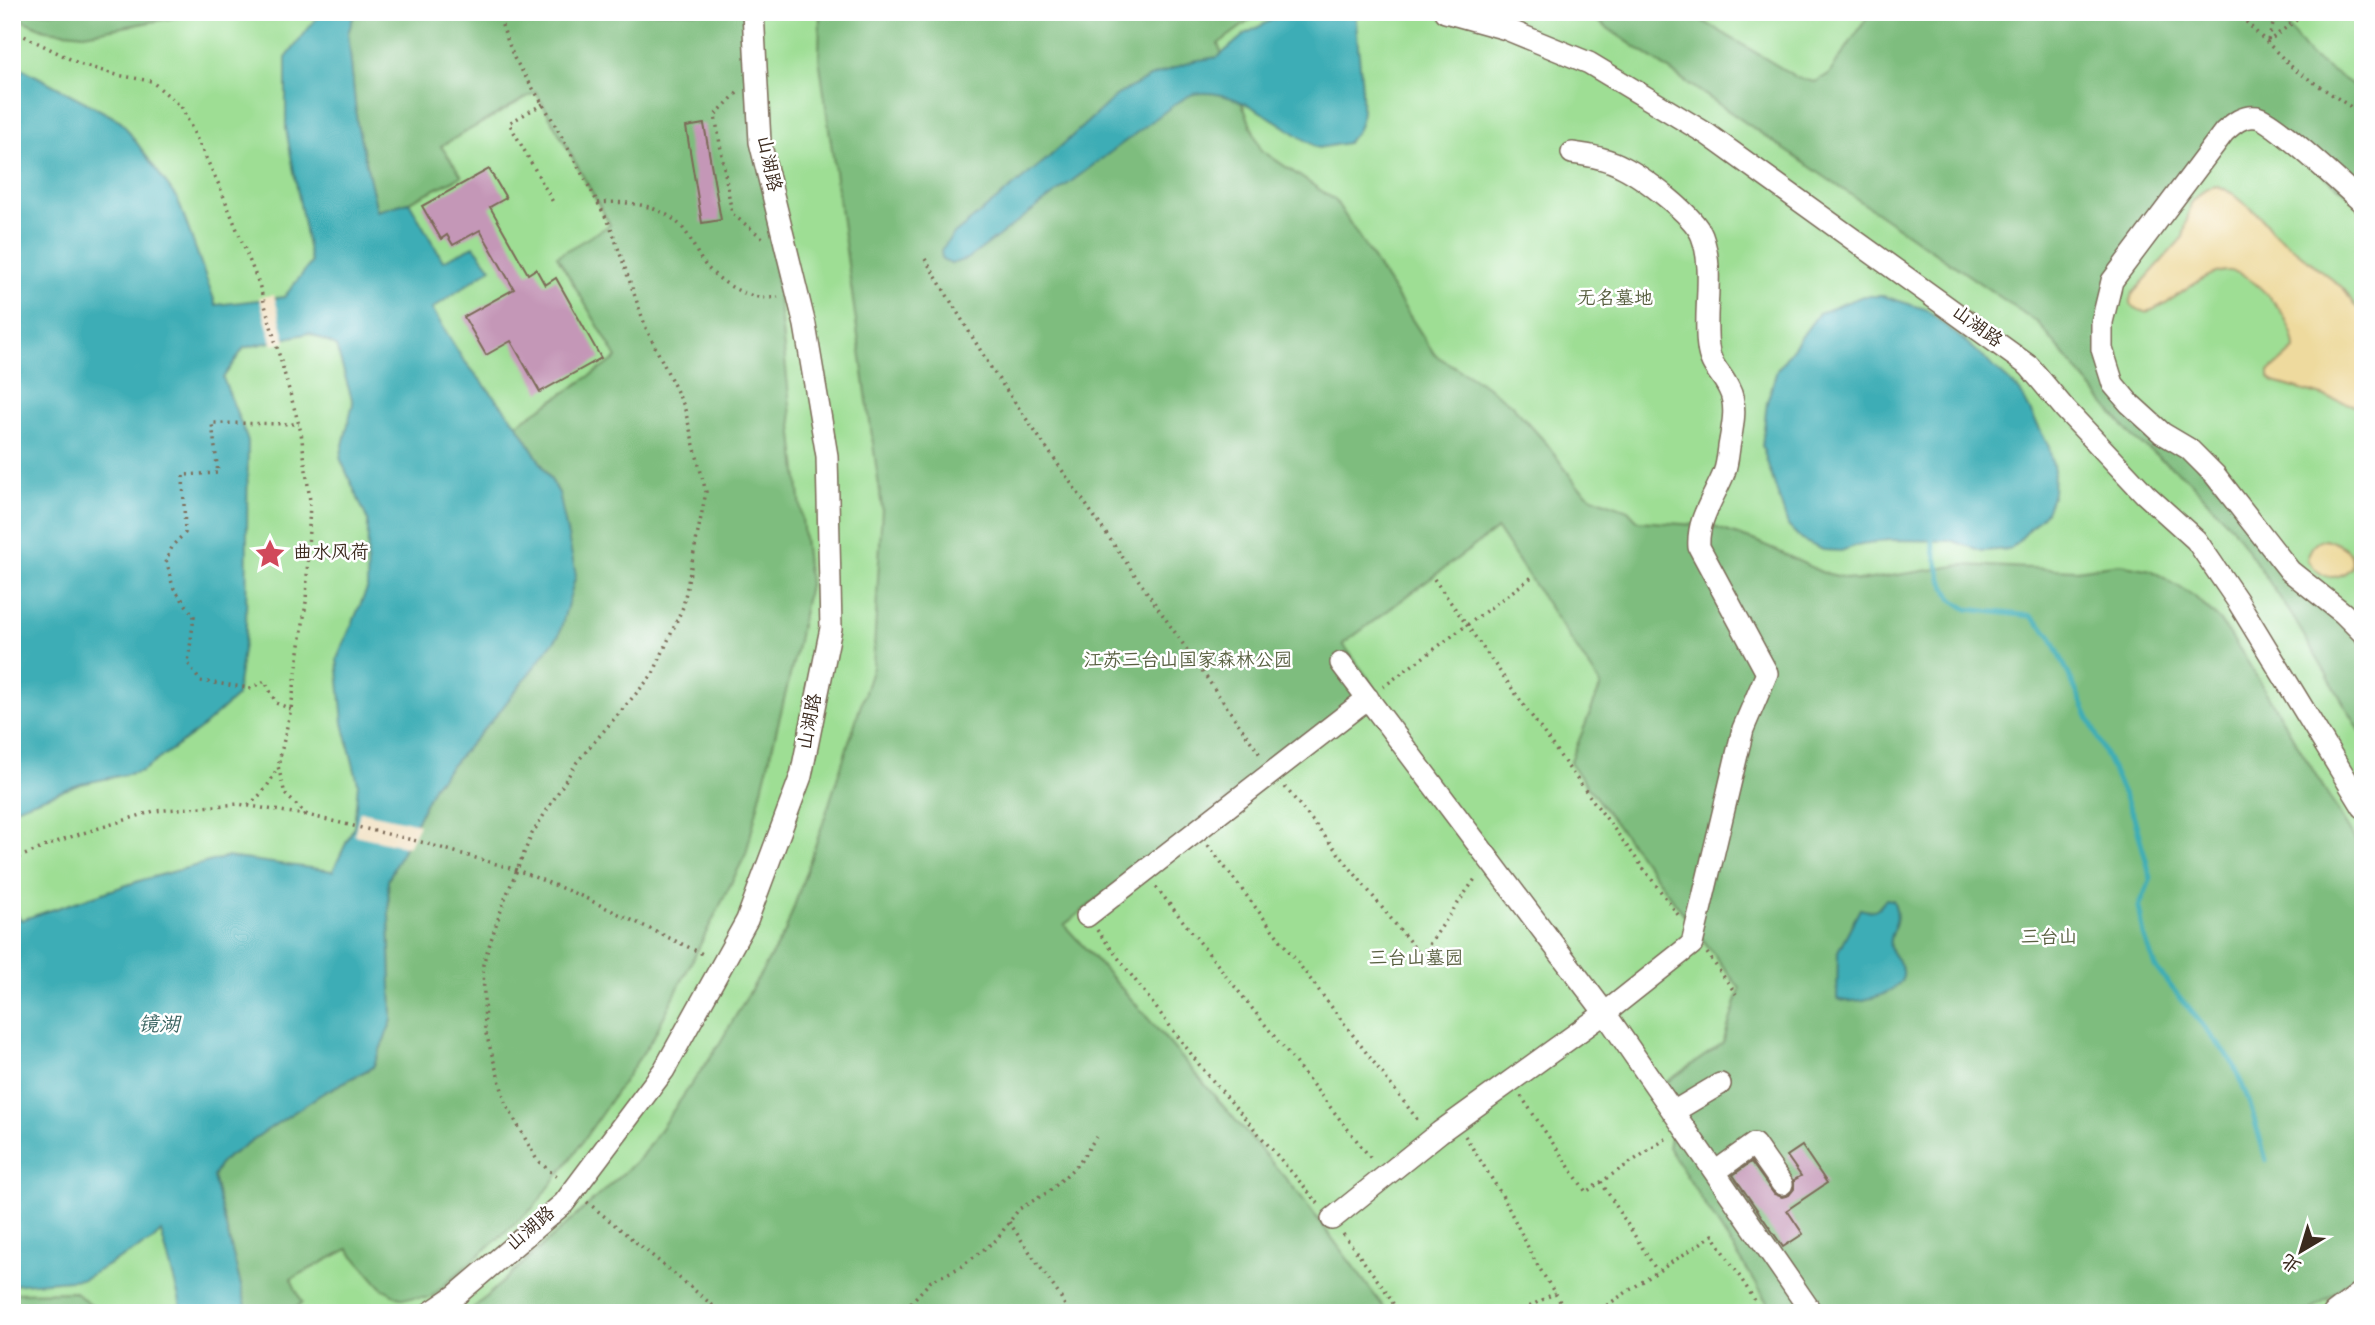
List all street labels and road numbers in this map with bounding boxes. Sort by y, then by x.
street label: 山湖路 [750,134,785,194]
street label: 山湖路 [1946,301,2006,354]
street label: 山湖路 [794,692,829,752]
street label: 山湖路 [502,1202,561,1257]

